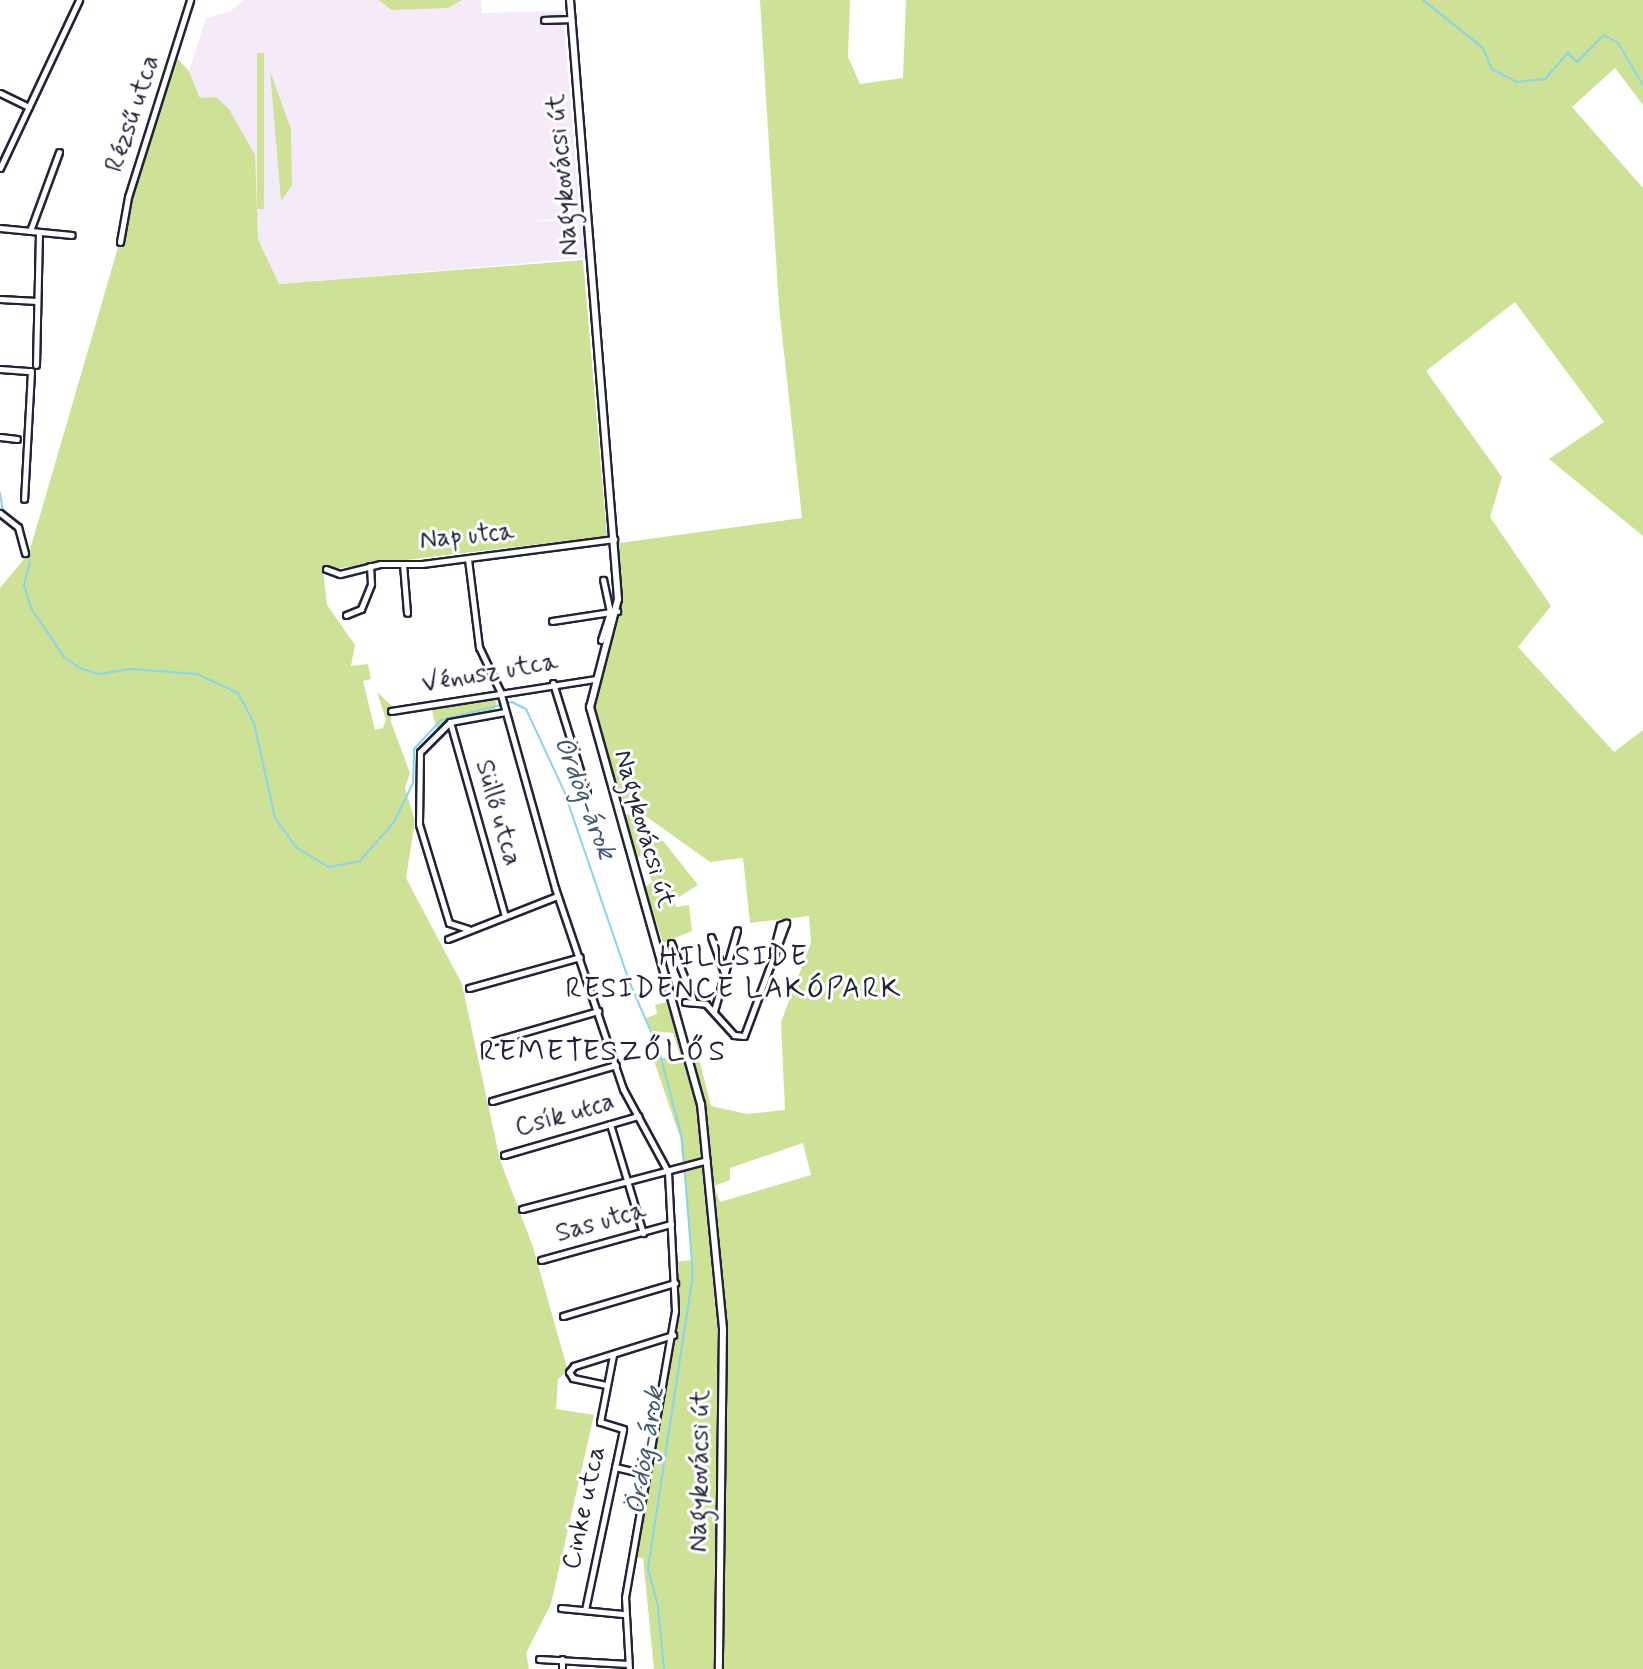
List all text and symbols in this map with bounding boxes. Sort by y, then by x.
street label: Rézsű utca [100,51,168,177]
street label: Nagykovácsi út [541,93,587,257]
street label: Nap utca [415,516,519,558]
street label: Vénusz utca [420,647,560,701]
water label: Ördög-árok [545,732,623,864]
street label: Nagykovácsi út [606,746,680,912]
street label: Süllő utca [467,756,527,870]
district label: HILLSIDE RESIDENCE LAKÓPARK [568,941,900,1007]
district label: REMETESZŐLŐS [475,1034,731,1070]
street label: Csík utca [508,1086,622,1146]
street label: Sas utca [550,1194,652,1252]
water label: Ördög-árok [619,1385,673,1517]
street label: Nagykovácsi út [684,1389,718,1553]
street label: Cinke utca [557,1445,613,1571]

